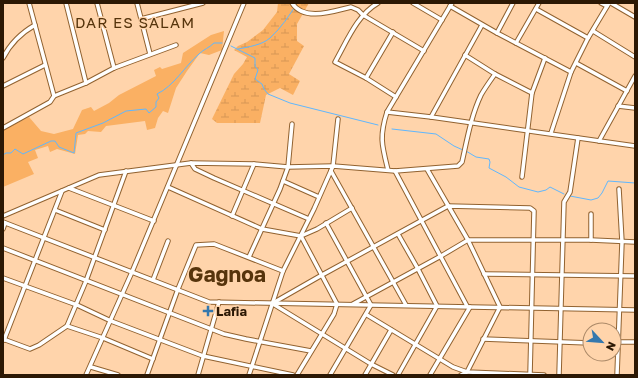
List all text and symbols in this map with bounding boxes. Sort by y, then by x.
district label: DAR ES SALAM [75,13,195,31]
district label: Gagnoa [188,261,266,287]
place label: Lafia [216,303,247,319]
marker: Lafia [203,306,213,316]
north arrow [582,322,622,362]
text: N [604,340,619,353]

